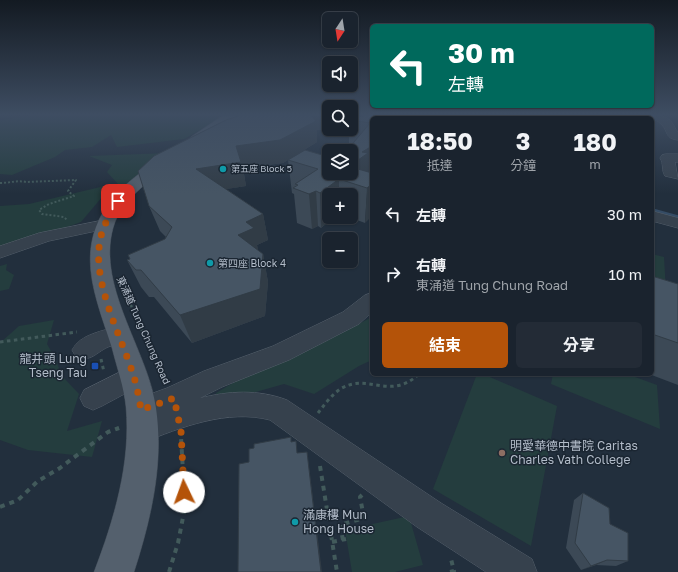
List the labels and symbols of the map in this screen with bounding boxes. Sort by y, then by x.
north arrow [322,12,358,48]
place label: 第五座 Block 5 [231,163,292,174]
marker: 第五座 Block 5 [218,164,228,174]
pin [101,184,135,218]
place label: 第四座 Block 4 [218,257,286,269]
marker: 第四座 Block 4 [205,258,215,268]
street label: 東涌道 Tung Chung Road [115,274,173,386]
place label: 龍井頭 Lung Tseng Tau [19,351,87,380]
marker: 龍井頭 Lung Tseng Tau [90,361,100,371]
place label: 明愛華德中書院 Caritas Charles Vath College [510,438,638,467]
marker: 明愛華德中書院 Caritas Charles Vath College [497,448,507,458]
position arrow [163,471,205,513]
place label: 滿康樓 Mun Hong House [303,507,374,536]
marker: 滿康樓 Mun Hong House [290,517,300,527]

